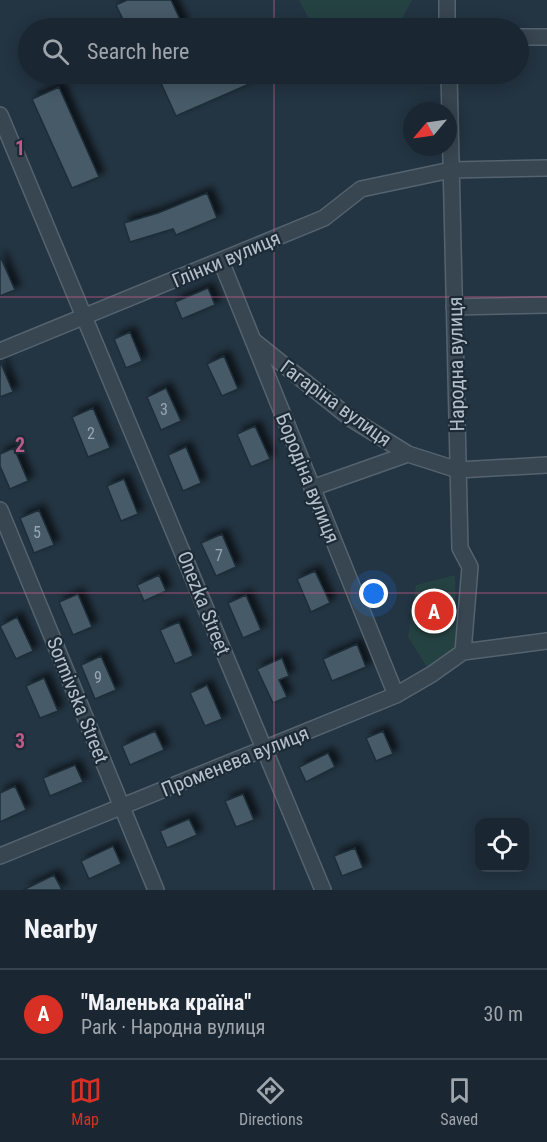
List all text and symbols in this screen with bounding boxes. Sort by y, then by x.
search box [18,18,529,84]
icon: search [39,35,72,68]
text: Search here [87,39,189,64]
north arrow [403,102,457,156]
text: 1 [15,136,25,160]
street label: Глінки вулиця [168,225,284,293]
street label: Народна вулиця [443,296,469,432]
street label: Гагаріна вулиця [276,355,396,451]
house number: 3 [160,400,168,419]
street label: Бородіна вулиця [271,409,345,547]
house number: 2 [87,424,95,443]
text: 2 [15,433,25,457]
house number: 5 [33,523,41,542]
house number: 7 [215,546,223,565]
street label: Onezka Street [172,548,236,659]
your location [359,579,388,608]
pin: A [414,588,454,634]
street label: Sormivska Street [42,633,114,767]
house number: 9 [94,668,102,687]
street label: Променева вулиця [158,720,312,802]
text: 3 [15,729,25,753]
map controls [475,818,529,872]
button: locate [475,818,529,872]
text: Nearby [24,914,98,944]
text: "Маленька країна" [81,990,251,1015]
text: A [38,1002,49,1026]
text: 30 m [484,1002,523,1026]
text: Park · Народна вулиця [81,1015,266,1039]
tab: Map [69,1074,102,1129]
tab: Directions [239,1074,303,1129]
tab: Saved [440,1074,478,1129]

